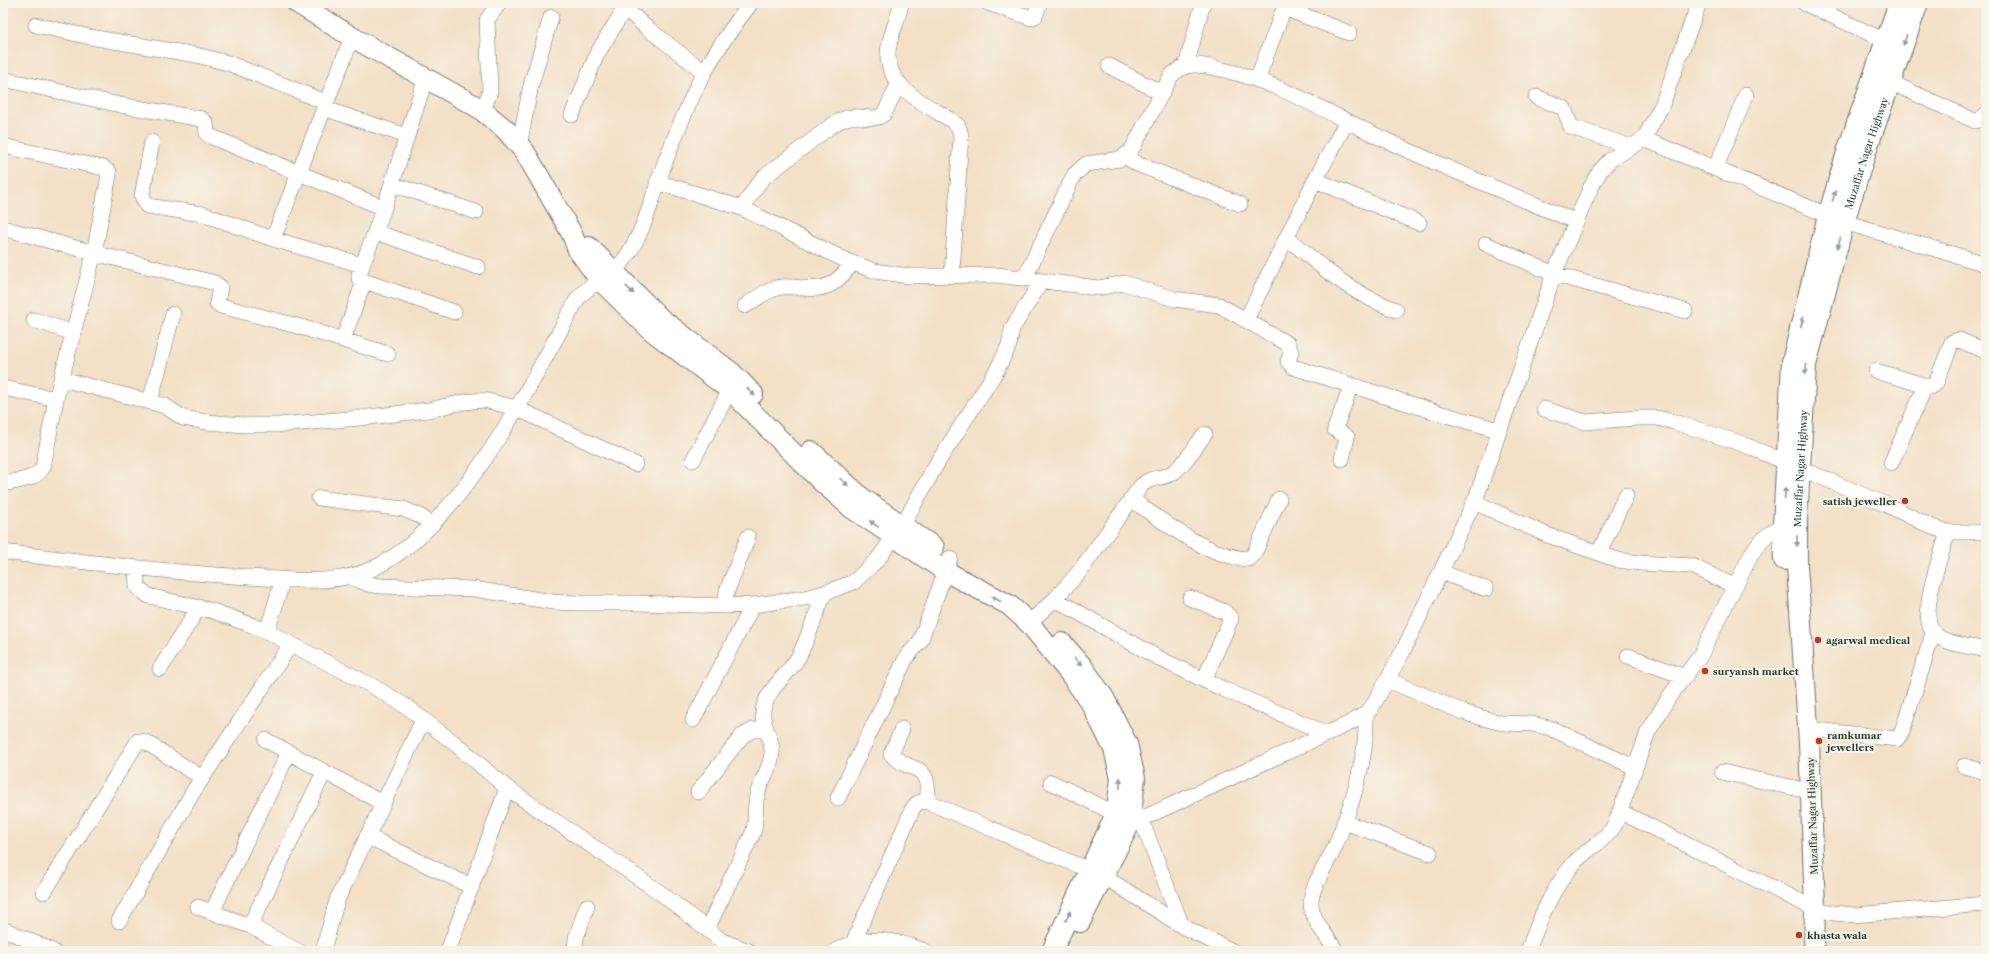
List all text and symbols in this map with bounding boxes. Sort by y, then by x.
one-way arrow [1902,34,1908,46]
street label: Muzaffar Nagar Highway [1842,95,1892,211]
one-way arrow [1831,190,1837,202]
one-way arrow [1835,237,1841,249]
one-way arrow [625,285,635,295]
one-way arrow [1800,316,1806,328]
one-way arrow [1803,363,1809,375]
one-way arrow [746,387,756,397]
street label: Muzaffar Nagar Highway [1791,409,1810,527]
one-way arrow [839,478,849,487]
one-way arrow [1781,487,1788,499]
place label: satish jeweller [1823,495,1897,508]
marker: satish jeweller [1900,496,1910,506]
one-way arrow [868,520,879,528]
one-way arrow [1794,535,1800,548]
one-way arrow [991,596,1002,602]
place label: agarwal medical [1826,634,1911,647]
marker: agarwal medical [1813,635,1823,645]
one-way arrow [1074,657,1083,667]
place label: suryansh market [1713,665,1799,678]
marker: suryansh market [1700,666,1710,676]
place label: ramkumar jewellers [1825,729,1882,754]
marker: ramkumar jewellers [1814,736,1824,746]
street label: Muzaffar Nagar Highway [1804,757,1821,875]
one-way arrow [1117,776,1123,789]
one-way arrow [1065,910,1071,921]
place label: khasta wala [1807,929,1867,942]
marker: khasta wala [1794,930,1804,940]

